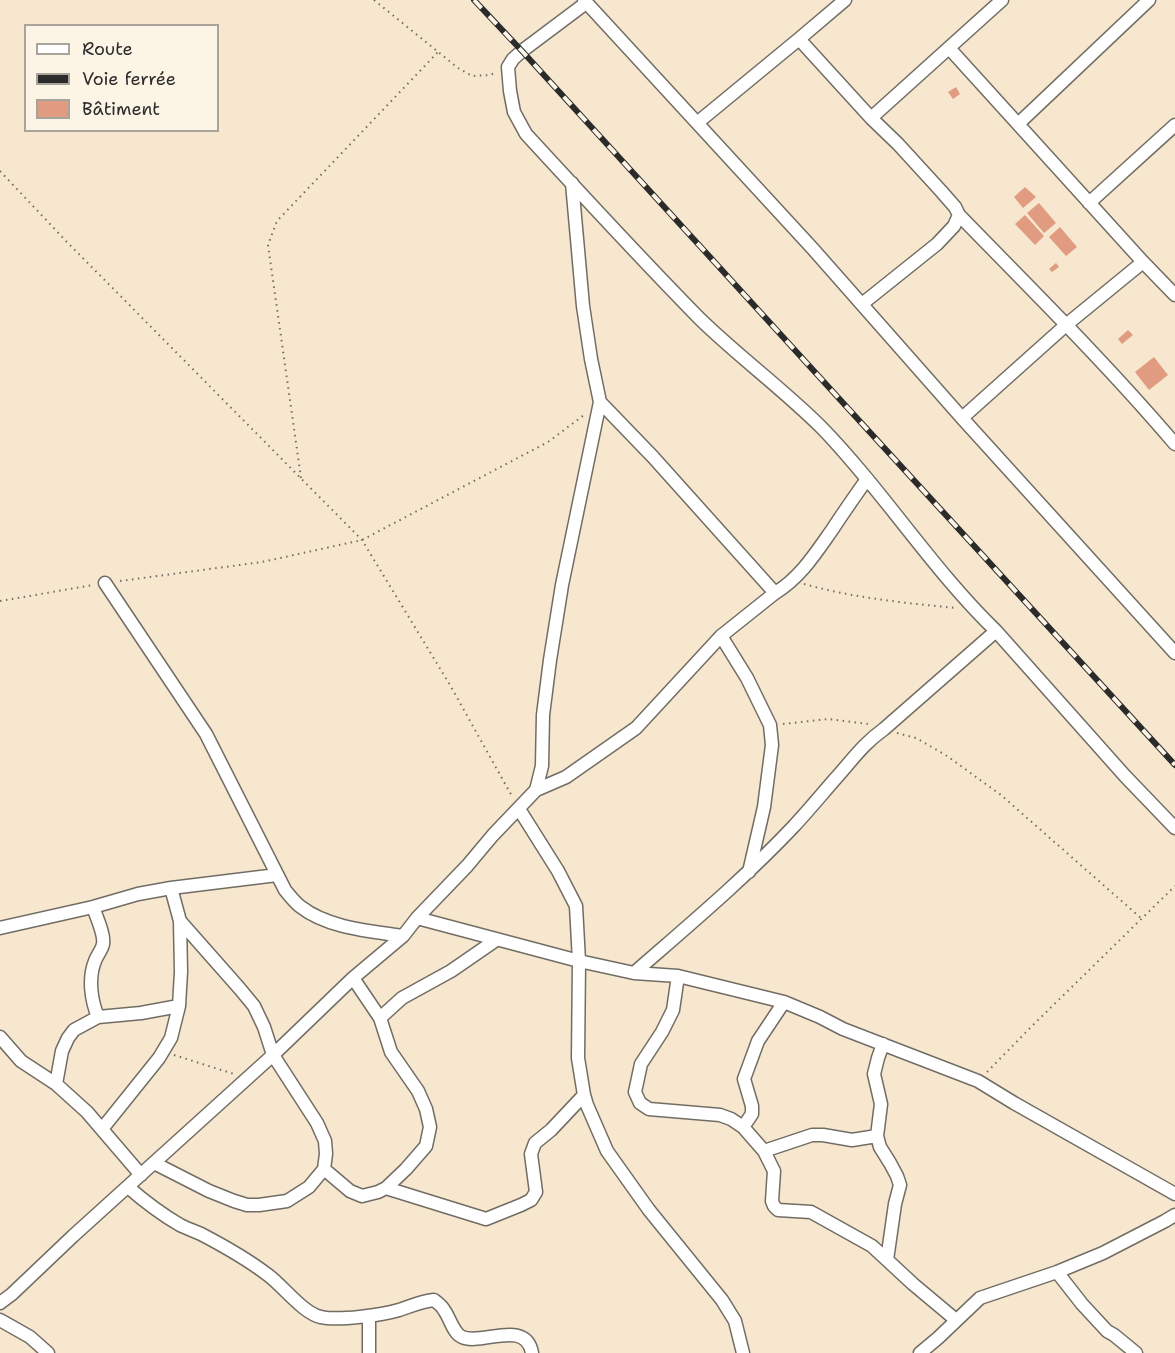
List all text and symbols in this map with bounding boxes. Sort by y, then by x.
legend [24,24,219,132]
text: Route [82,37,133,61]
text: Voie ferrée [82,67,176,91]
text: Bâtiment [82,97,160,121]

